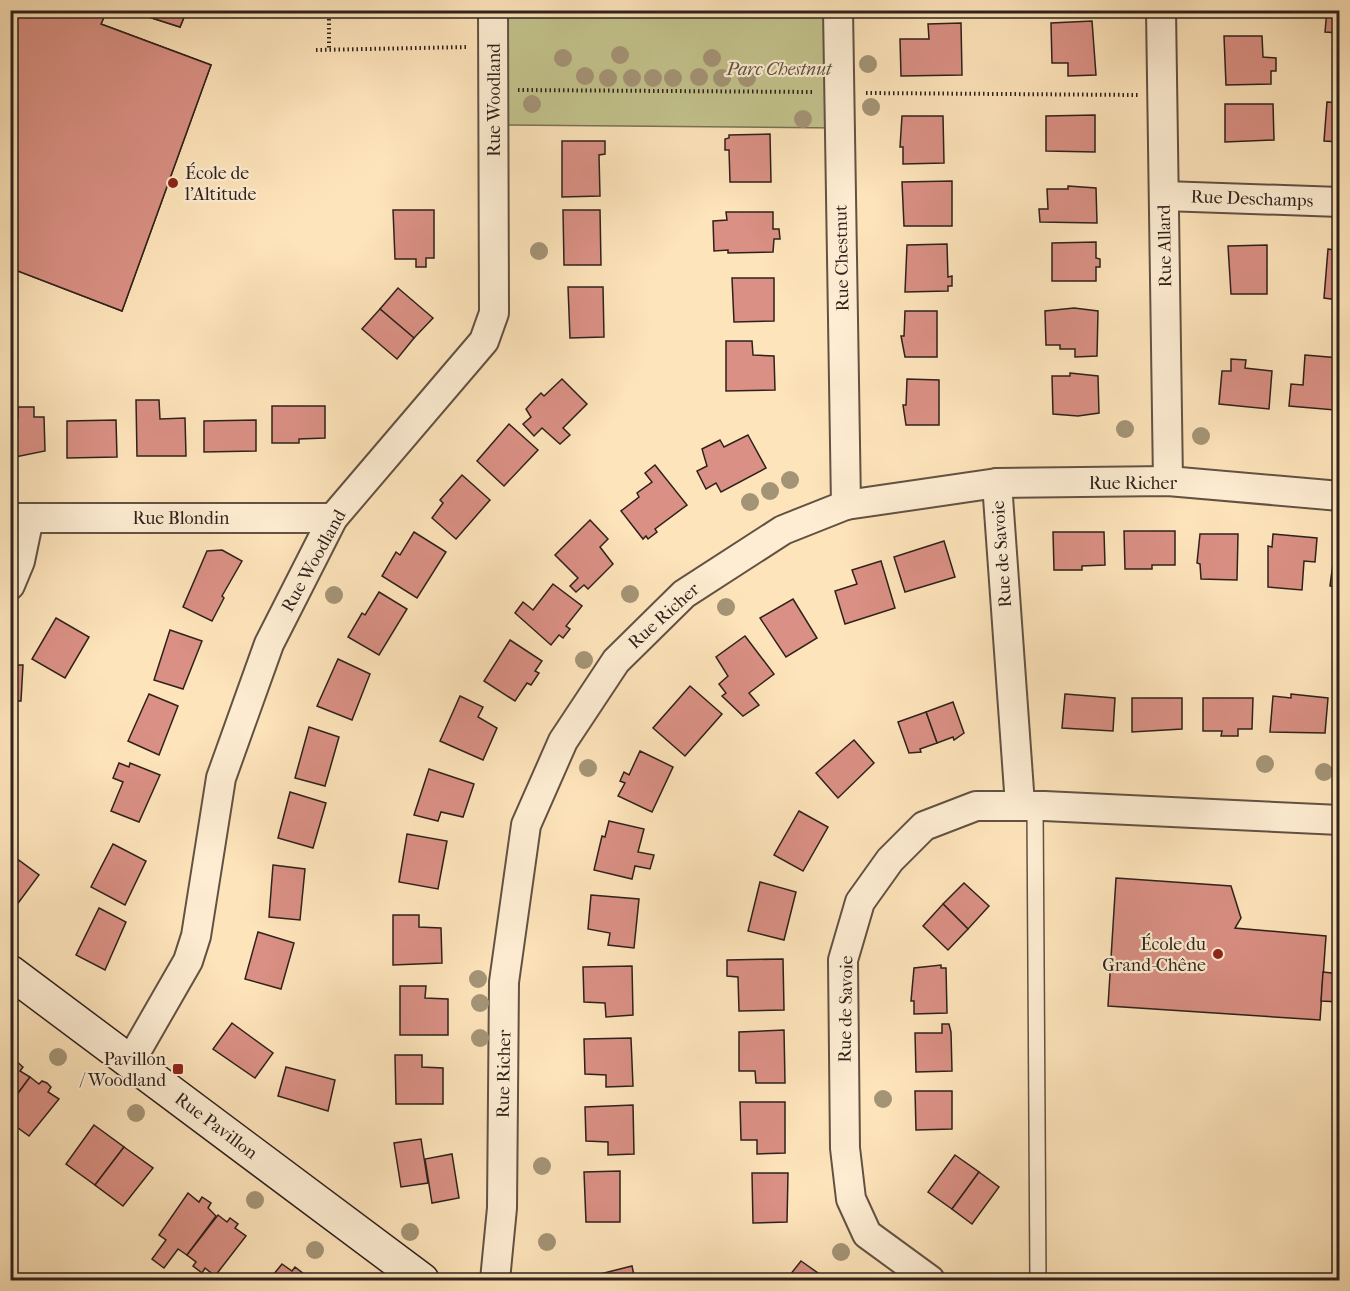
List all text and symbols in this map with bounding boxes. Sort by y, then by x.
street label: Rue Woodland [484,43,505,157]
park label: Parc Chestnut [726,59,833,80]
place label: École de l'Altitude [184,162,257,205]
marker: École de l'Altitude [166,176,180,190]
street label: Rue Deschamps [1190,186,1314,212]
street label: Rue Chestnut [831,204,853,311]
street label: Rue Allard [1154,204,1176,288]
street label: Rue Richer [1089,473,1178,494]
street label: Rue de Savoie [988,500,1016,608]
street label: Rue Woodland [277,506,351,616]
street label: Rue Blondin [132,508,230,529]
street label: Rue Richer [624,578,704,653]
place label: École du Grand-Chêne [1102,933,1206,976]
marker: École du Grand-Chêne [1211,947,1225,961]
street label: Rue de Savoie [835,955,857,1063]
street label: Rue Richer [493,1029,515,1118]
place label: Pavillon / Woodland [79,1049,167,1091]
marker: Pavillon / Woodland [171,1062,185,1076]
street label: Rue Pavillon [171,1088,262,1164]

